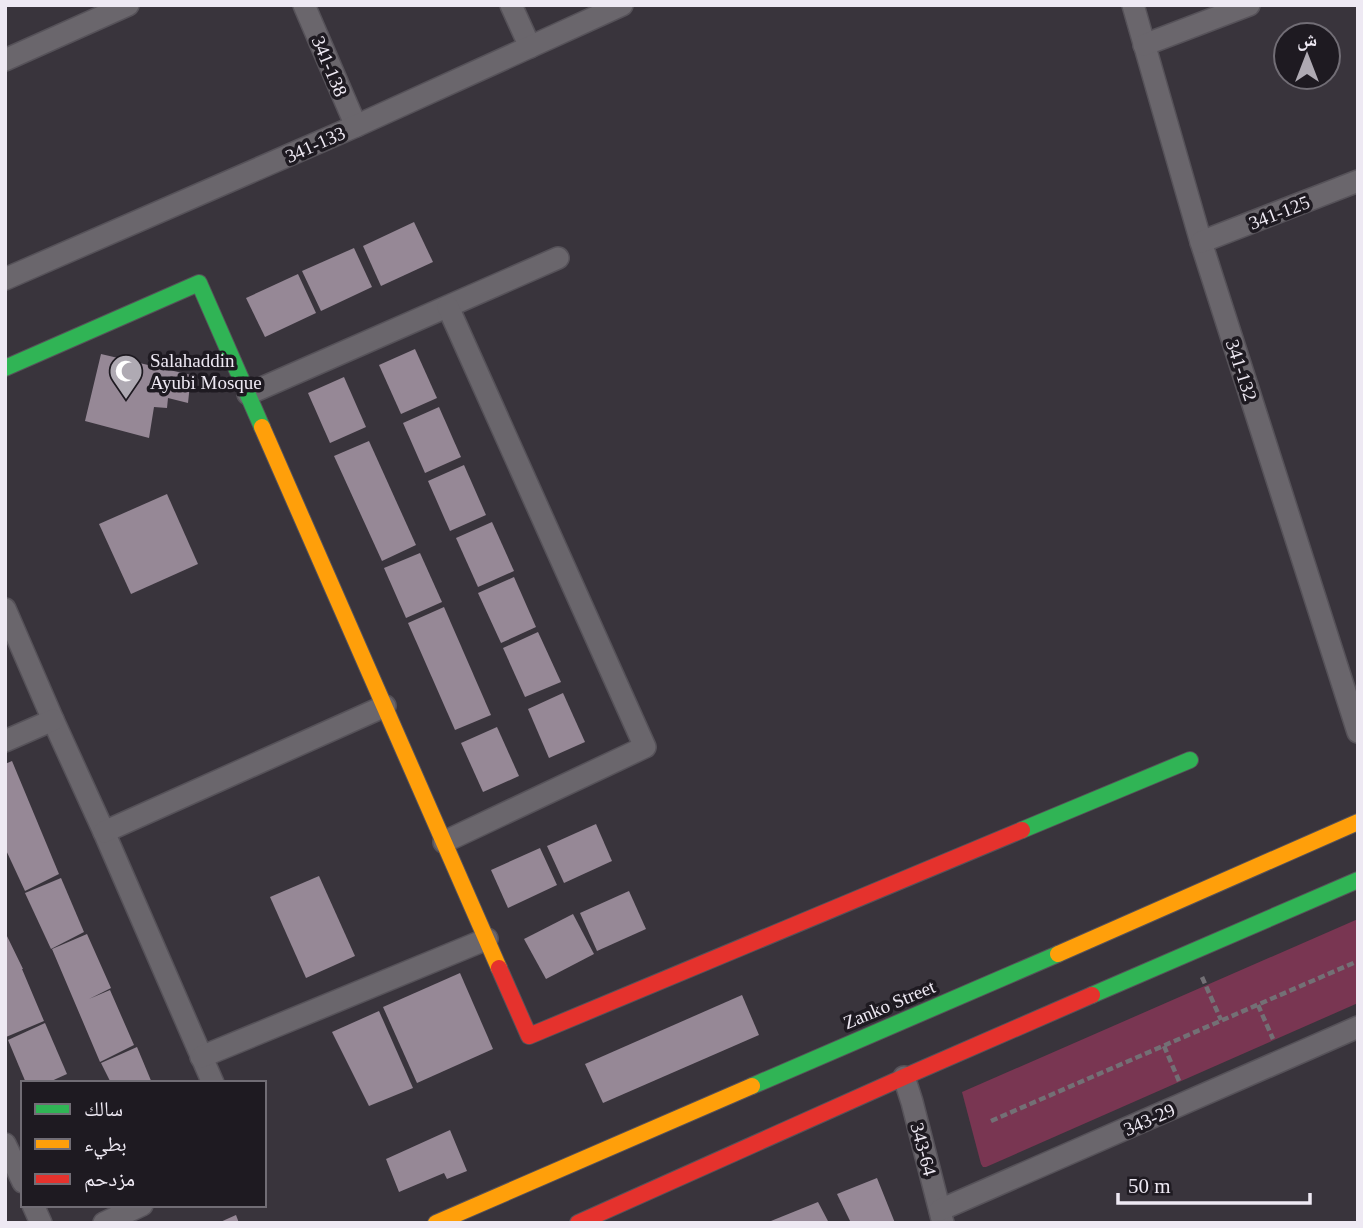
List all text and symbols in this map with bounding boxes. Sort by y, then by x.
north arrow [1272,21,1342,91]
text: ش [1297,29,1317,51]
street label: 341-138 [308,33,352,99]
street label: 341-133 [282,122,348,167]
street label: 341-125 [1246,191,1313,234]
street label: 341-132 [1222,337,1261,404]
place label: Salahaddin Ayubi Mosque [150,350,262,393]
mosque icon: Salahaddin Ayubi Mosque [107,352,145,401]
street label: Zanko Street [840,975,939,1033]
legend [21,1081,266,1207]
text: سالك [84,1097,123,1121]
street label: 343-29 [1120,1099,1178,1140]
street label: 343-64 [906,1120,941,1178]
text: بطيء [84,1132,127,1160]
scale bar [1118,1162,1310,1206]
text: مزدحم [84,1167,135,1193]
text: 50 m [1128,1174,1171,1198]

